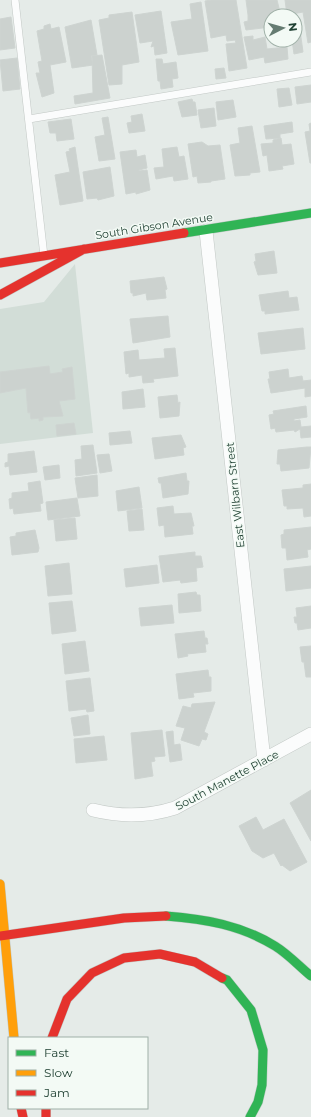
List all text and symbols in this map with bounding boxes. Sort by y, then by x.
north arrow [263,8,303,48]
text: N [286,22,300,32]
street label: South Gibson Avenue [94,210,214,242]
street label: East Wilbarn Street [222,441,248,549]
street label: South Manette Place [173,747,281,813]
legend [8,1037,148,1109]
text: Fast [44,1045,69,1060]
text: Slow [44,1065,73,1080]
text: Jam [43,1085,70,1100]

